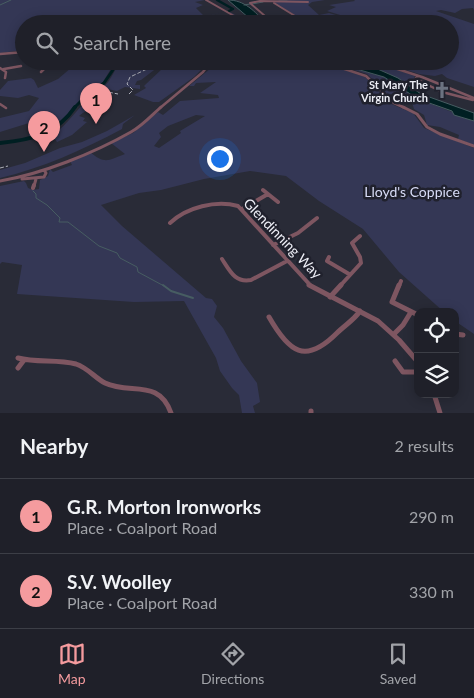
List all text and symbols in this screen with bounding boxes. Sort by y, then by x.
search box [15,15,459,70]
icon: search [33,29,61,57]
text: Search here [73,31,171,54]
place label: St Mary The Virgin Church [360,78,428,104]
church icon: St Mary The Virgin Church [432,80,452,100]
pin: 1 [80,83,112,124]
pin: 2 [28,111,60,152]
your location [207,146,233,172]
park label: Lloyd's Coppice [364,183,460,200]
street label: Glendinning Way [240,194,326,282]
map controls [414,308,459,398]
button: locate [414,308,459,353]
button: layers [414,353,459,398]
text: Nearby [20,433,88,458]
text: 2 results [394,436,454,455]
text: G.R. Morton Ironworks [67,495,261,518]
text: 1 [31,507,41,526]
text: 290 m [409,507,454,526]
text: Place · Coalport Road [67,518,217,537]
text: S.V. Woolley [67,570,171,593]
text: 2 [31,582,41,601]
text: 330 m [409,582,454,601]
text: Place · Coalport Road [67,593,217,612]
tab: Map [58,640,86,687]
tab: Directions [201,640,264,687]
tab: Saved [380,640,416,687]

